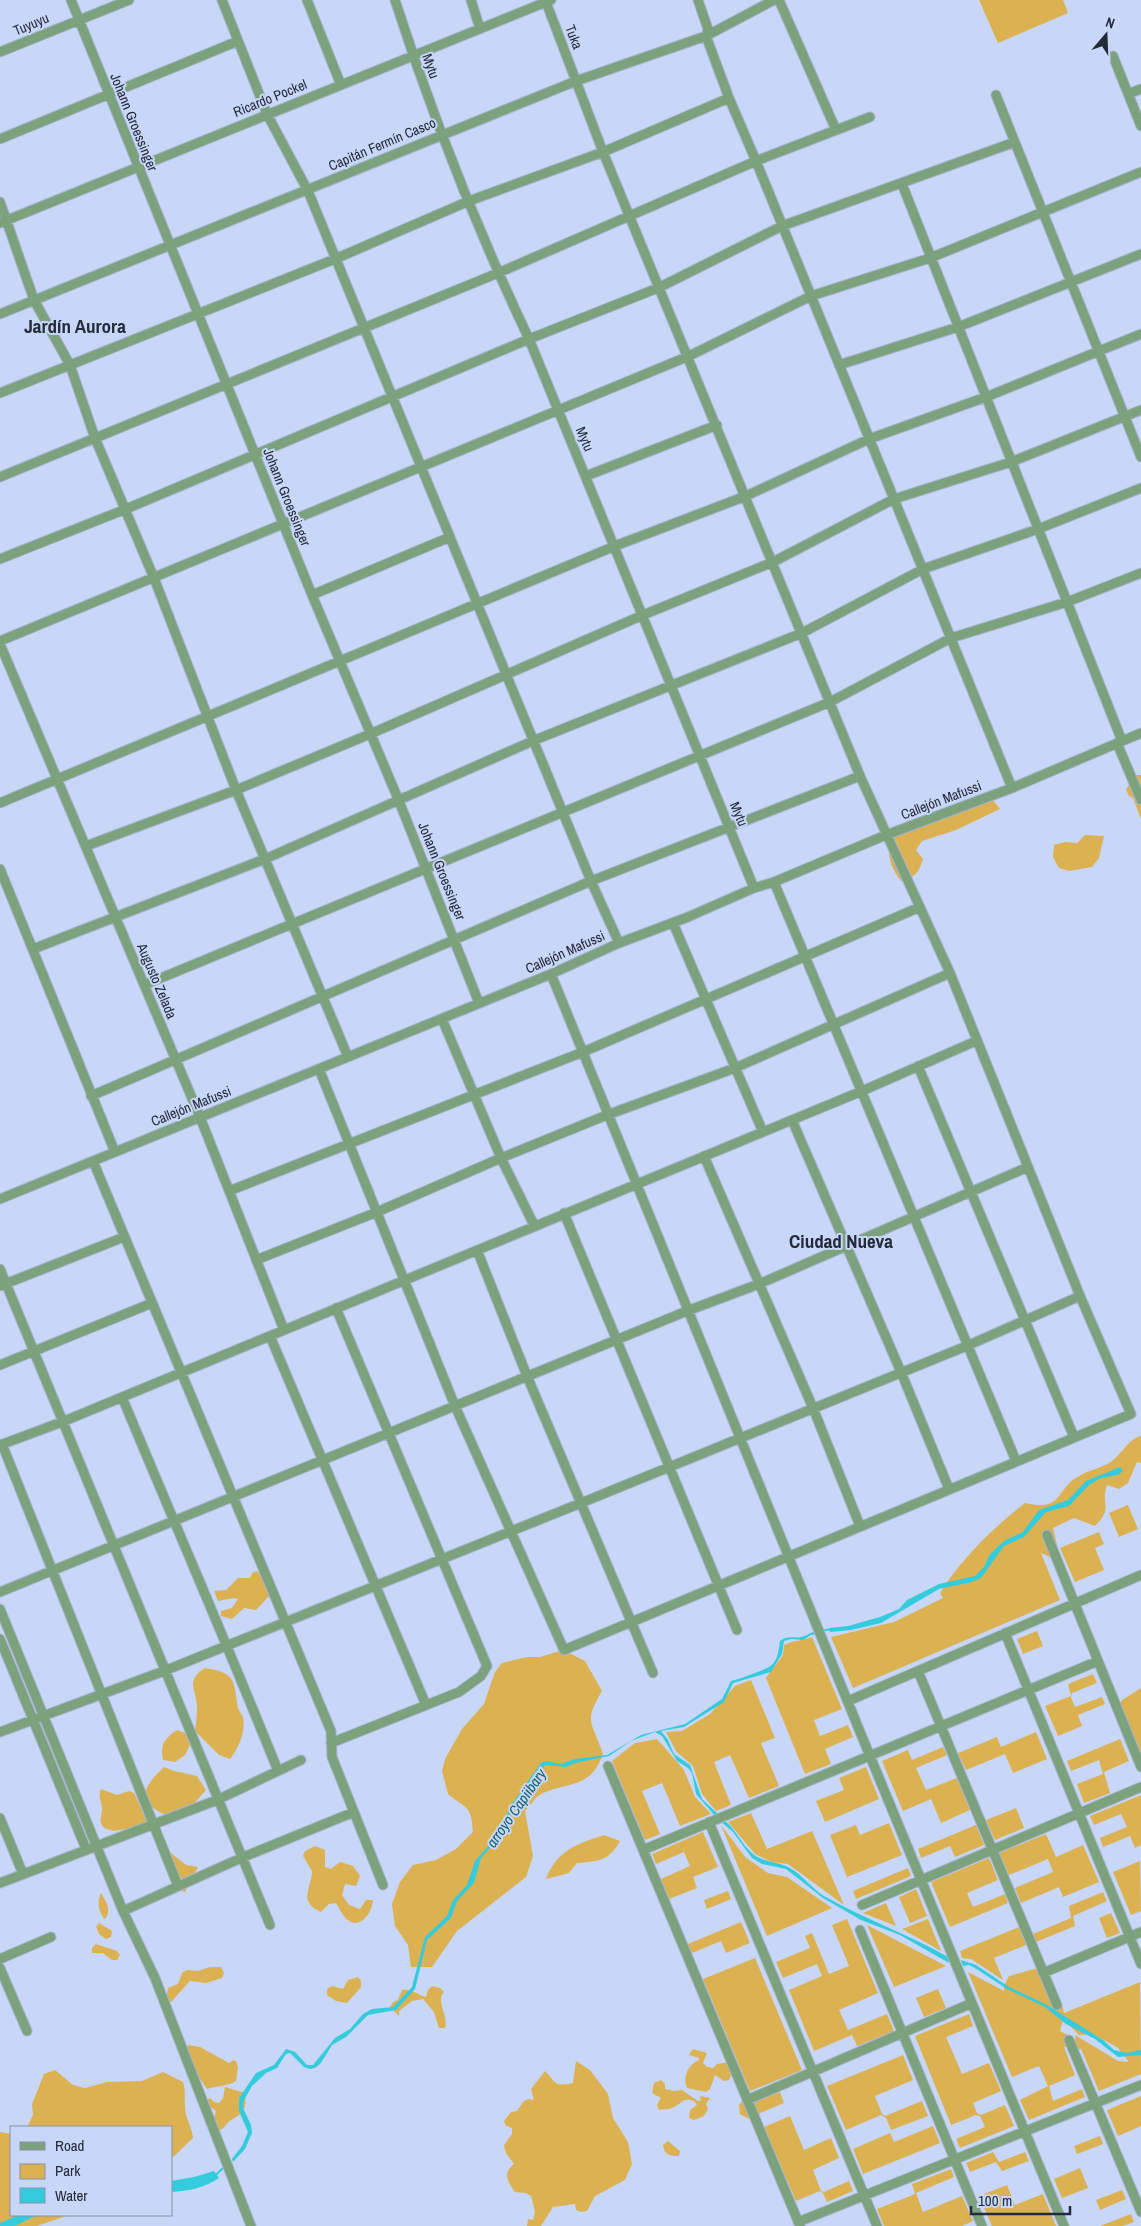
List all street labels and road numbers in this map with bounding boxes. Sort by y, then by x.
street label: Tuyuyu [11,9,51,39]
street label: Tuka [561,22,587,52]
street label: Mytu [418,51,444,81]
street label: Johann Groessinger [106,70,162,174]
street label: Ricardo Pockel [231,75,309,121]
street label: Capitán Fermín Casco [326,113,438,175]
street label: Mytu [572,424,598,454]
street label: Johann Groessinger [259,445,315,549]
street label: Callejón Mafussi [898,776,984,824]
street label: Mytu [726,799,752,829]
street label: Johann Groessinger [414,819,470,923]
street label: Callejón Mafussi [523,927,607,977]
street label: Augusto Zelada [133,940,181,1022]
street label: Callejón Mafussi [148,1082,234,1130]

